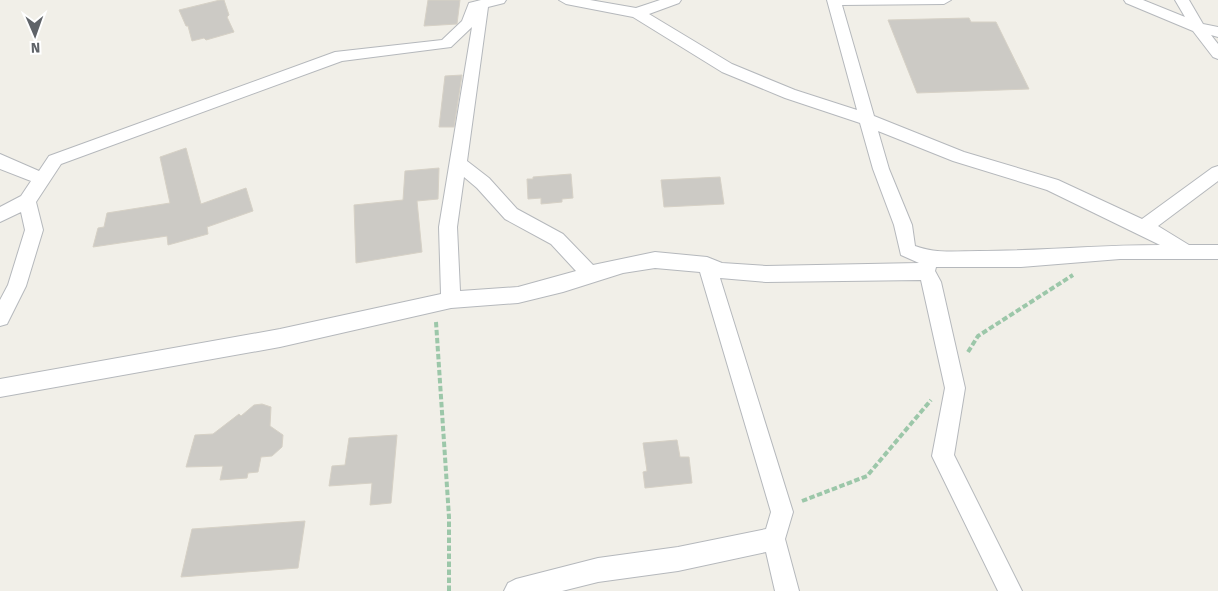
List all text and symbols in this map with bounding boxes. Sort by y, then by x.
north arrow [10,10,60,60]
text: N [30,39,40,56]

